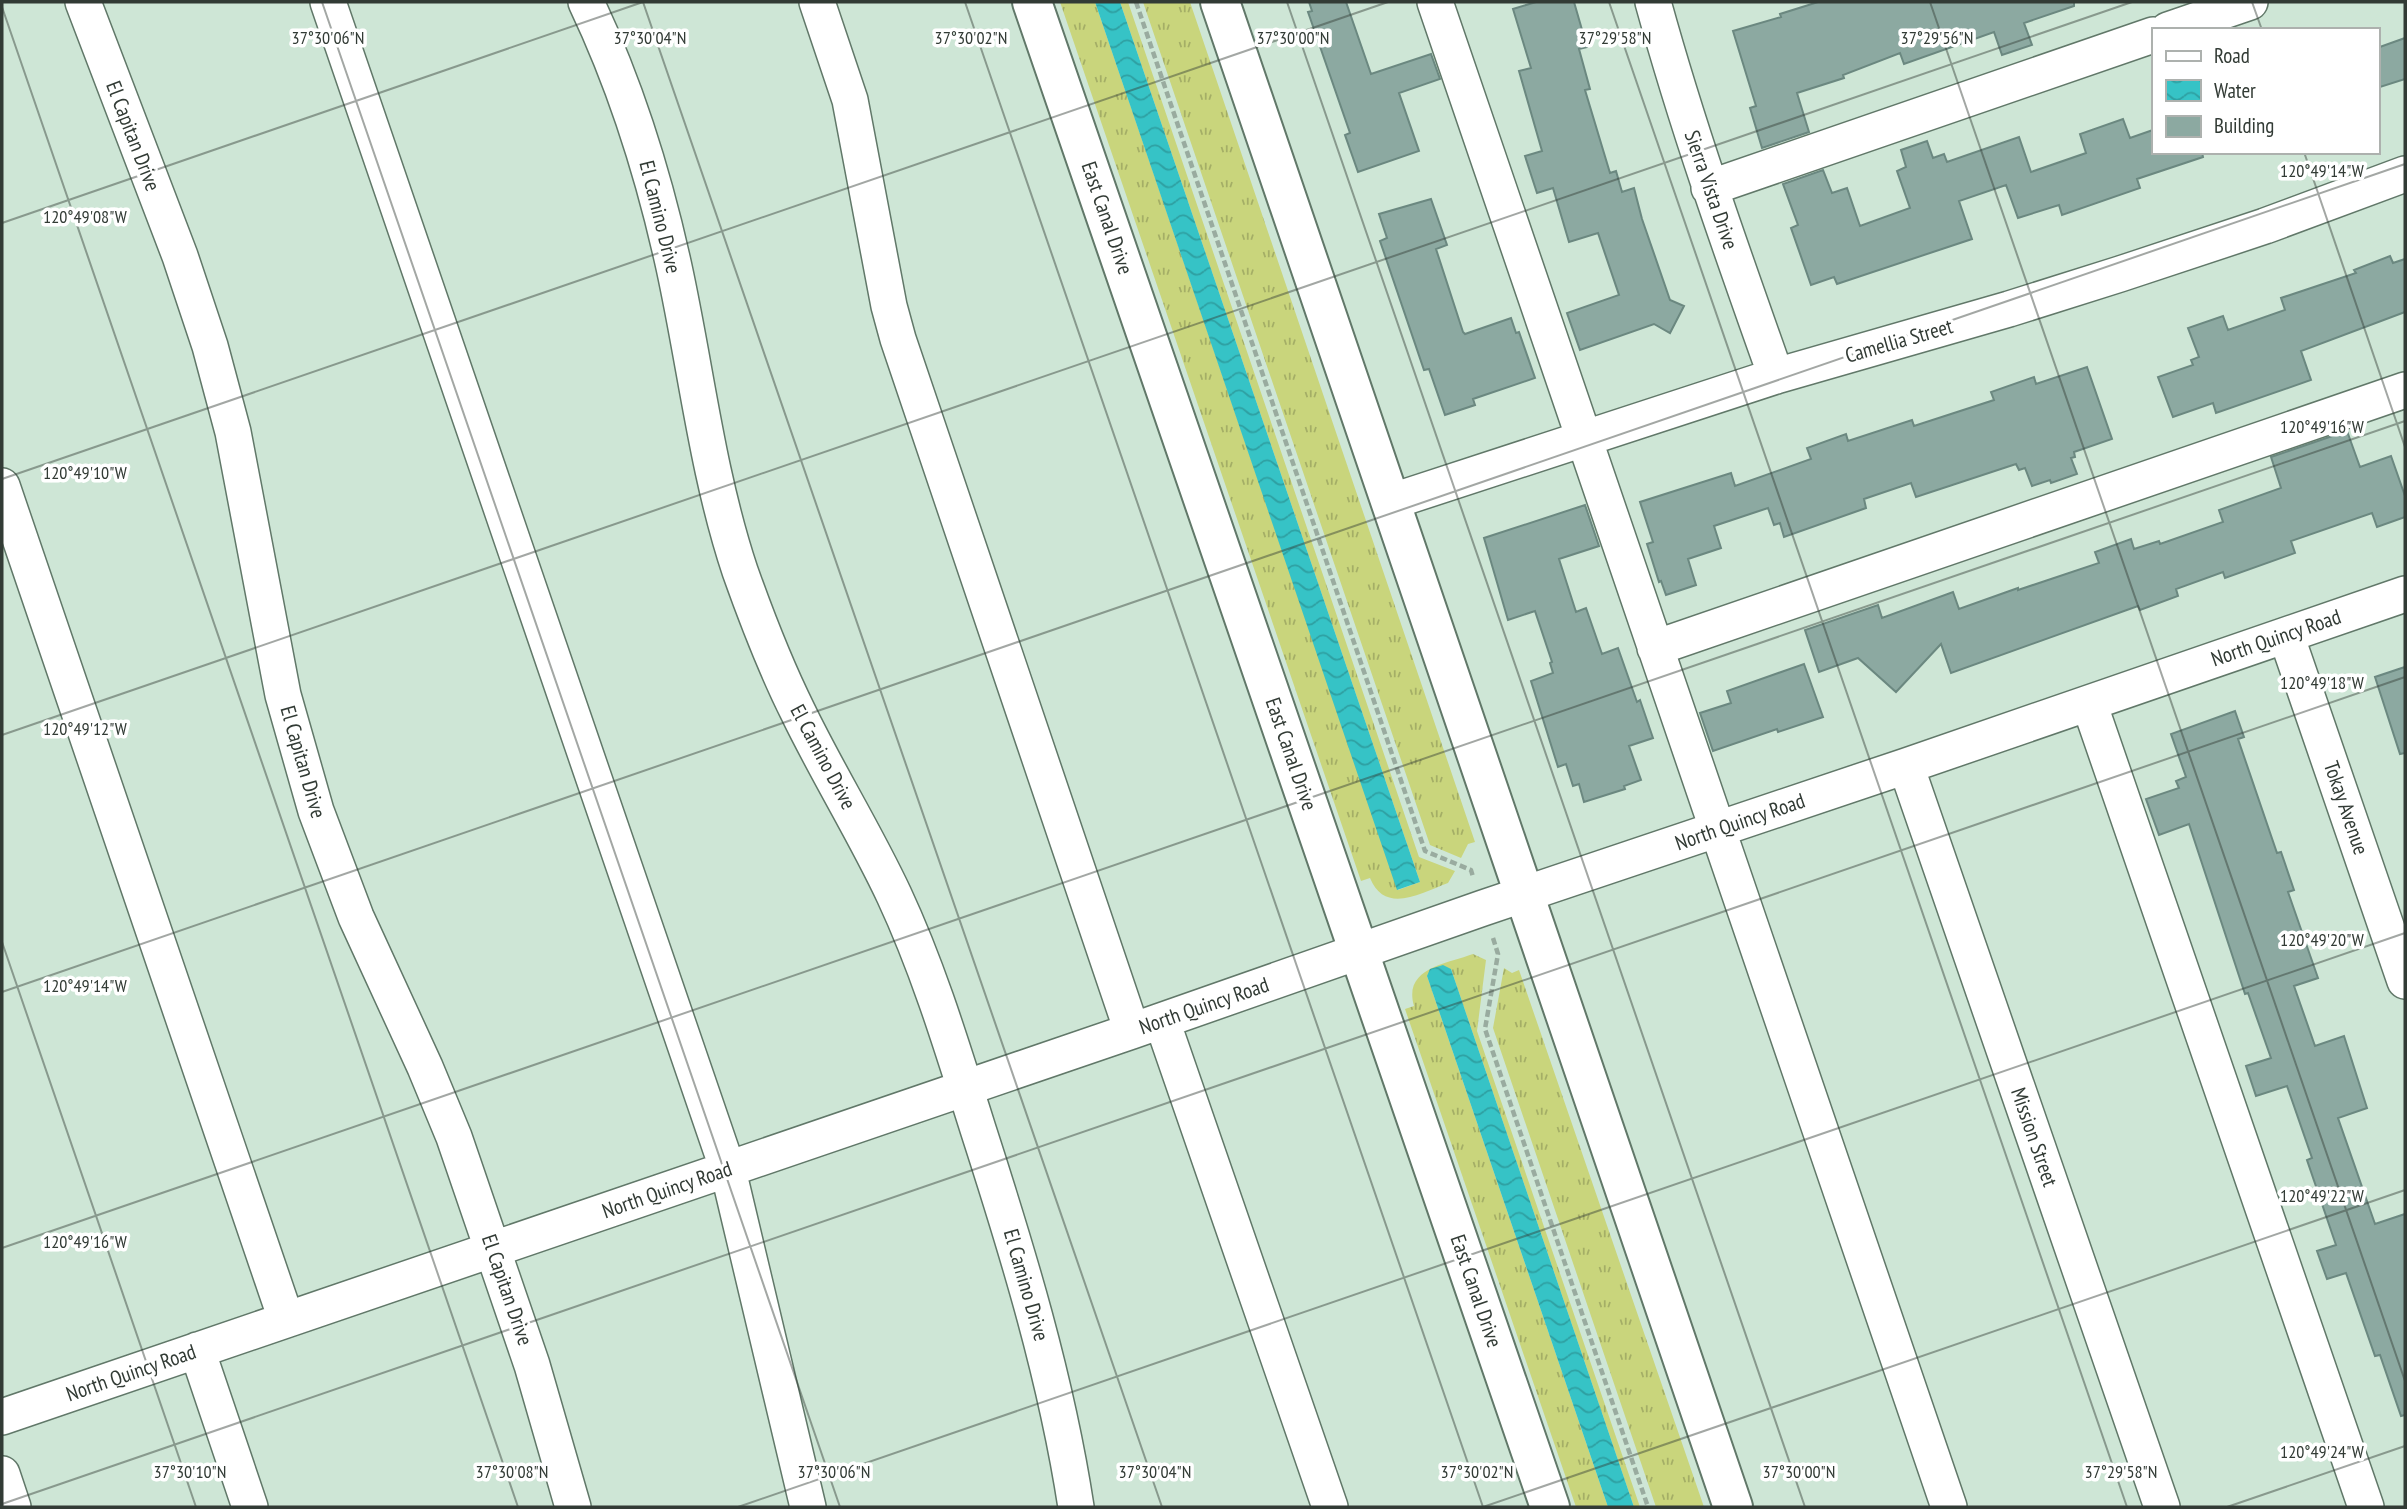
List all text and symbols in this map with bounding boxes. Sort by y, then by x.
text: 37°30'06"N [292,26,364,49]
text: 37°30'04"N [614,26,686,49]
text: 37°30'02"N [935,26,1007,49]
text: 37°30'00"N [1257,26,1329,49]
text: 37°29'58"N [1579,26,1651,49]
text: 37°29'56"N [1901,26,1973,49]
legend [2152,28,2379,154]
text: Road [2214,42,2250,69]
street label: El Capitan Drive [100,77,167,195]
text: Water [2214,77,2256,104]
text: Building [2214,112,2274,139]
street label: Sierra Vista Drive [1678,127,1744,253]
street label: El Camino Drive [633,158,688,276]
street label: East Canal Drive [1076,158,1139,278]
text: 120°49'14"W [2280,159,2364,182]
text: 120°49'08"W [43,205,127,228]
street label: Camellia Street [1842,312,1956,369]
text: 120°49'16"W [2280,415,2364,438]
text: 120°49'10"W [43,461,127,484]
street label: North Quincy Road [2207,603,2344,672]
text: 120°49'18"W [2280,671,2364,694]
street label: East Canal Drive [1260,694,1323,814]
street label: El Camino Drive [784,700,862,814]
street label: El Capitan Drive [275,702,332,821]
text: 120°49'12"W [43,717,127,740]
street label: Tokay Avenue [2318,758,2375,858]
street label: North Quincy Road [1671,787,1808,856]
text: 120°49'20"W [2280,928,2364,951]
street label: North Quincy Road [1135,971,1272,1040]
text: 120°49'14"W [43,974,127,997]
street label: Mission Street [2005,1084,2064,1190]
street label: North Quincy Road [598,1155,735,1224]
text: 120°49'22"W [2280,1184,2364,1207]
street label: El Camino Drive [998,1226,1055,1344]
text: 120°49'16"W [43,1230,127,1253]
street label: El Capitan Drive [476,1231,539,1349]
street label: East Canal Drive [1445,1231,1508,1351]
street label: North Quincy Road [62,1338,199,1407]
text: 120°49'24"W [2280,1440,2364,1463]
text: 37°30'10"N [154,1460,226,1483]
text: 37°30'08"N [476,1460,548,1483]
text: 37°30'06"N [798,1460,870,1483]
text: 37°30'04"N [1119,1460,1191,1483]
text: 37°30'02"N [1441,1460,1513,1483]
text: 37°30'00"N [1763,1460,1835,1483]
text: 37°29'58"N [2085,1460,2157,1483]

